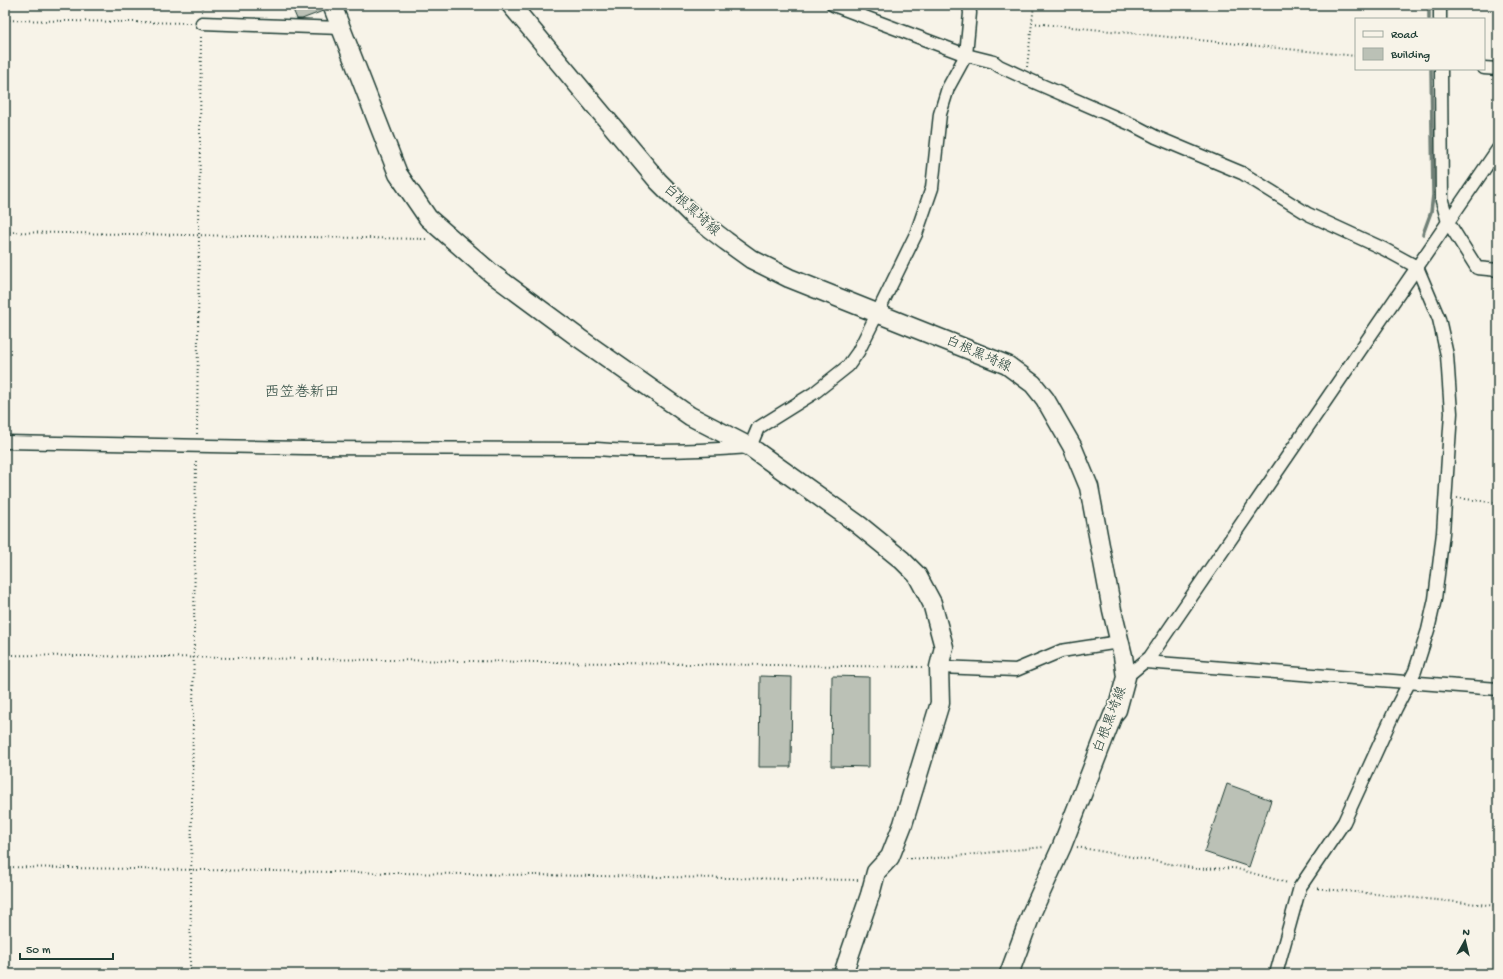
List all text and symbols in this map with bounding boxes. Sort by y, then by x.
legend [1355,18,1485,70]
text: Road [1391,29,1418,43]
text: Building [1390,49,1430,63]
street label: 白根黒埼線 [659,181,723,241]
street label: 白根黒埼線 [943,333,1013,377]
district label: 西笠巻新田 [264,383,340,402]
street label: 白根黒埼線 [1091,684,1131,756]
north arrow [1445,921,1485,961]
text: N [1462,927,1471,940]
scale bar [20,935,113,961]
text: 50 m [26,944,51,958]

